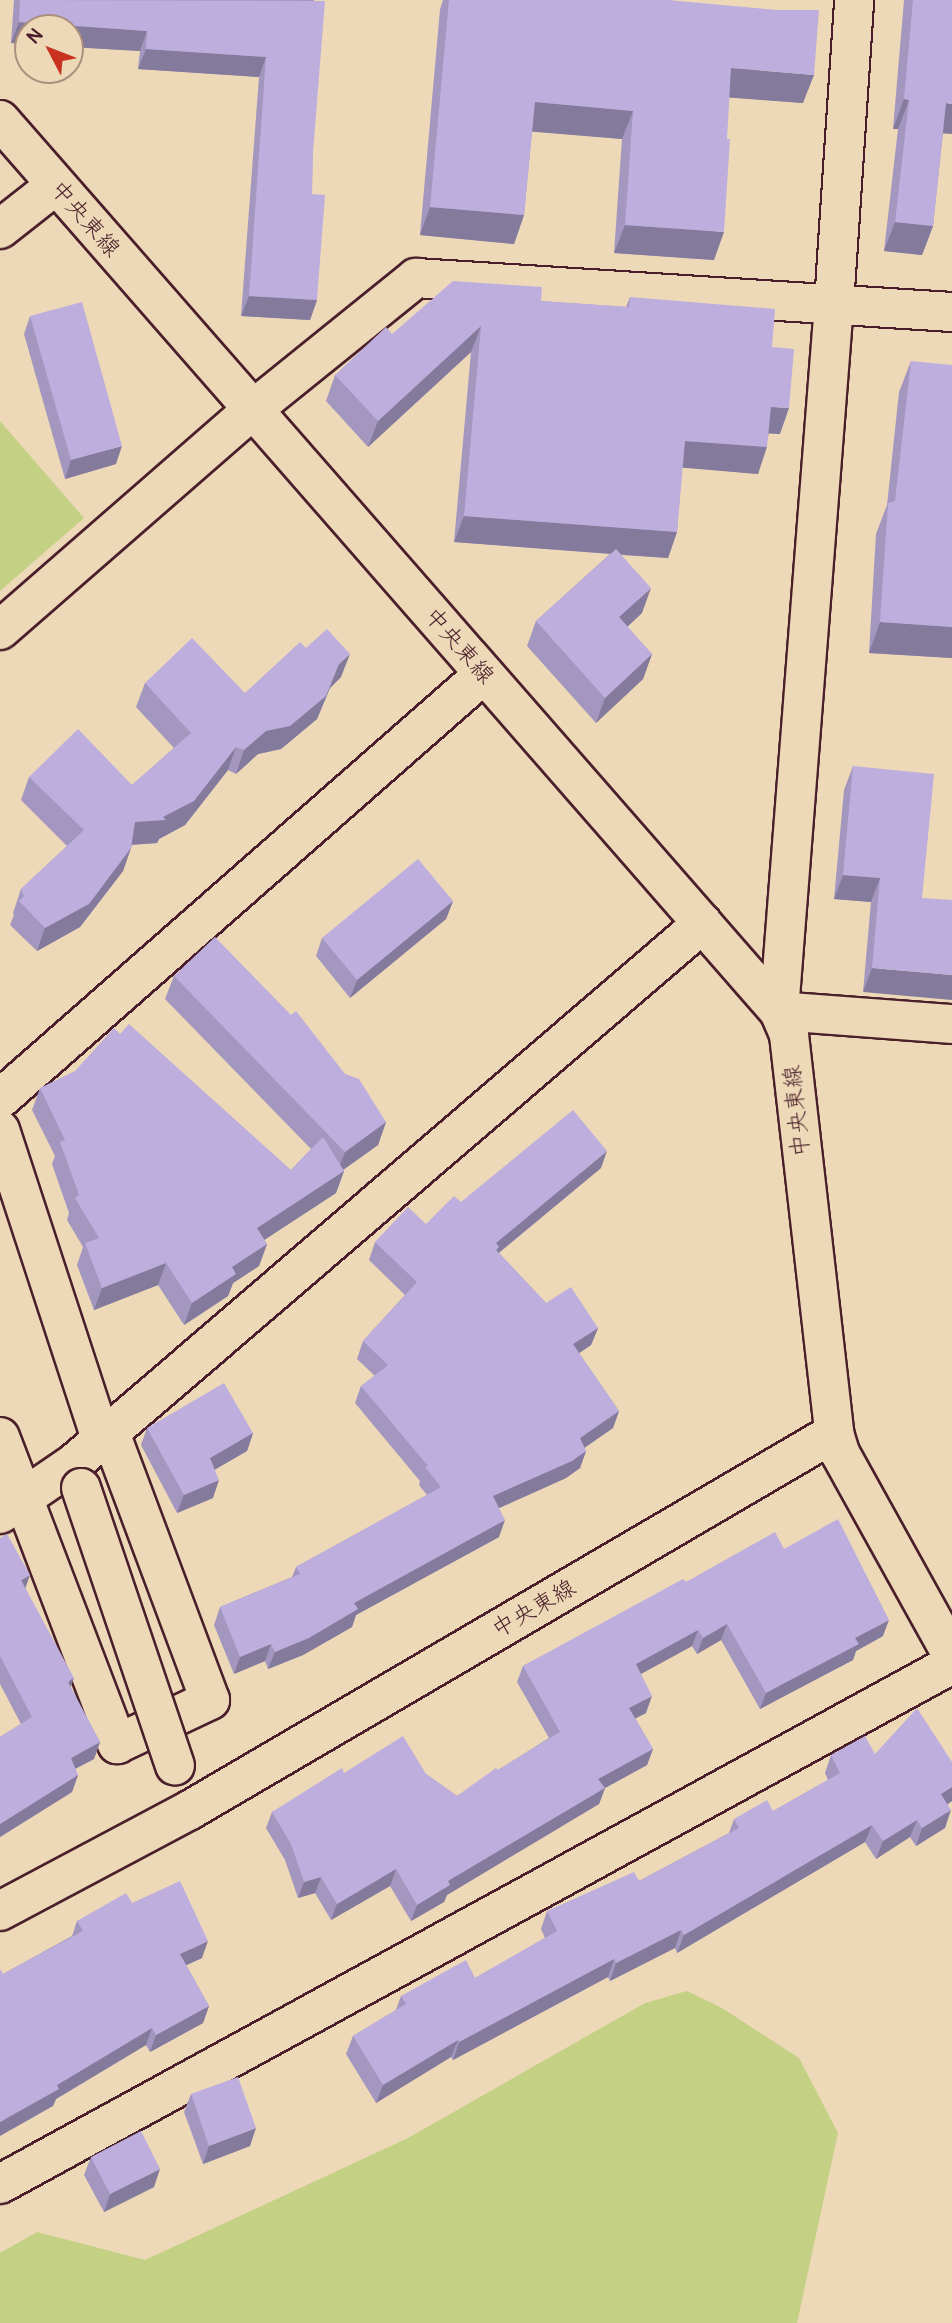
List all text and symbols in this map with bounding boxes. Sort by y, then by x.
north arrow [14,14,84,84]
text: N [22,23,48,49]
street label: 中央東線 [44,175,126,263]
street label: 中央東線 [418,602,500,690]
street label: 中央東線 [778,1064,816,1158]
street label: 中央東線 [487,1574,581,1644]

